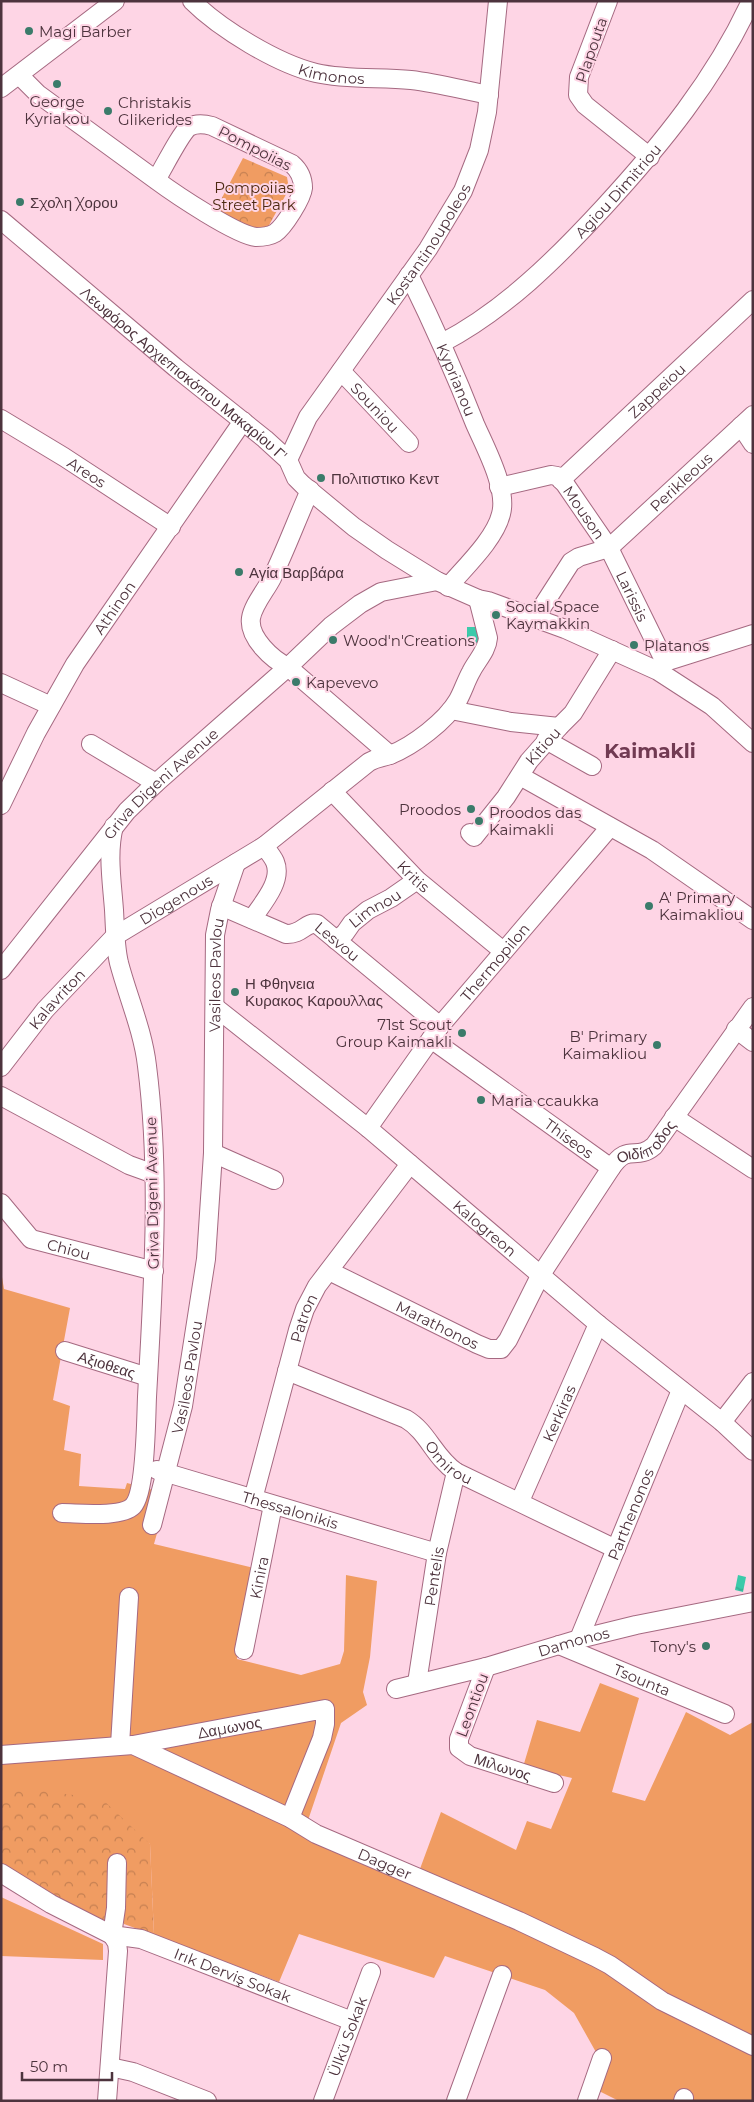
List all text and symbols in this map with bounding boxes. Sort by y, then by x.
street label: Plapouta [571,15,611,85]
place label: Magi Barber [39,22,132,41]
marker: Magi Barber [23,25,35,37]
street label: Kimonos [296,59,365,88]
marker: George Kyriakou [51,78,63,90]
place label: George Kyriakou [24,92,90,128]
place label: Christakis Glikerides [118,93,192,129]
marker: Christakis Glikerides [102,105,114,117]
street label: Pompoiias [215,121,295,175]
street label: Agiou Dimitriou [571,140,665,242]
park label: Pompoiias Street Park [212,178,296,214]
street label: Kostantinoupoleos [382,181,474,309]
place label: Σχολη Χορου [30,193,118,212]
marker: Σχολη Χορου [14,196,26,208]
street label: Λεωφόρος Αρχιεπισκόπου Μακαρίου Γ' [77,282,292,465]
street label: Kyprianou [433,340,480,419]
street label: Zappeiou [624,359,689,422]
street label: Souniou [347,378,404,437]
street label: Perikleous [645,448,716,515]
street label: Areos [64,452,110,492]
place label: Πολιτιστικο Κεντ [331,469,439,488]
marker: Πολιτιστικο Κεντ [315,472,327,484]
street label: Mouson [559,482,609,543]
place label: Αγία Βαρβάρα [249,563,344,582]
marker: Αγία Βαρβάρα [233,566,245,578]
street label: Larissis [612,568,653,624]
street label: Athinon [89,577,139,638]
place label: Social Space Kaymakkin [506,597,599,633]
marker: Social Space Kaymakkin [490,609,502,621]
place label: Wood'n'Creations [343,631,475,650]
marker: Wood'n'Creations [327,634,339,646]
place label: Platanos [644,636,709,655]
marker: Platanos [628,639,640,651]
place label: Kapevevo [306,673,379,692]
marker: Kapevevo [290,676,302,688]
street label: Kitiou [521,723,564,769]
street label: Griva Digeni Avenue [99,724,222,843]
district label: Kaimakli [604,739,696,763]
place label: Proodos [399,800,461,819]
marker: Proodos [465,803,477,815]
place label: Proodos das Kaimakli [489,803,581,839]
marker: Proodos das Kaimakli [473,815,485,827]
street label: Kritis [394,856,434,896]
street label: Diogenous [136,870,216,929]
street label: Limnou [345,884,405,932]
place label: A' Primary Kaimakliou [659,888,744,924]
marker: A' Primary Kaimakliou [643,900,655,912]
street label: Vasileos Pavlou [205,916,228,1032]
street label: Lesvou [311,917,364,965]
street label: Thermopilon [456,919,533,1005]
street label: Kalavriton [24,964,89,1033]
place label: Η Φθηνεια Κυρακος Καρουλλας [245,974,383,1010]
marker: Η Φθηνεια Κυρακος Καρουλλας [229,986,241,998]
place label: 71st Scout Group Kaimakli [336,1015,452,1051]
marker: 71st Scout Group Kaimakli [456,1027,468,1039]
place label: B' Primary Kaimakliou [562,1027,648,1063]
marker: B' Primary Kaimakliou [651,1039,663,1051]
place label: Maria ccaukka [491,1091,599,1110]
marker: Maria ccaukka [475,1094,487,1106]
street label: Thiseos [541,1114,597,1162]
street label: Οιδίποδος [612,1116,679,1167]
street label: Griva Digeni Avenue [141,1117,163,1269]
street label: Kalogreon [450,1195,521,1260]
street label: Chiou [45,1234,93,1264]
street label: Patron [286,1290,321,1344]
street label: Marathonos [393,1296,482,1353]
street label: Vasileos Pavlou [167,1319,206,1436]
street label: Αξιοθεας [76,1346,138,1382]
street label: Kerkiras [538,1382,579,1444]
street label: Omirou [421,1436,476,1488]
street label: Parthenonos [603,1465,657,1563]
street label: Thessalonikis [240,1486,341,1533]
street label: Pentelis [419,1544,448,1607]
street label: Kinira [245,1554,272,1600]
street label: Damonos [536,1622,611,1660]
place label: Tony's [650,1637,696,1656]
marker: Tony's [700,1640,712,1652]
street label: Tsounta [611,1659,673,1700]
street label: Leontiou [452,1670,492,1740]
street label: Δαμωνος [196,1712,263,1742]
street label: Μιλωνος [472,1749,534,1785]
street label: Dagger [355,1844,415,1883]
street label: Irık Derviş Sokak [172,1943,294,2006]
street label: Ülkü Sokak [323,1994,371,2079]
scale bar [22,2050,112,2082]
text: 50 m [30,2057,68,2076]

